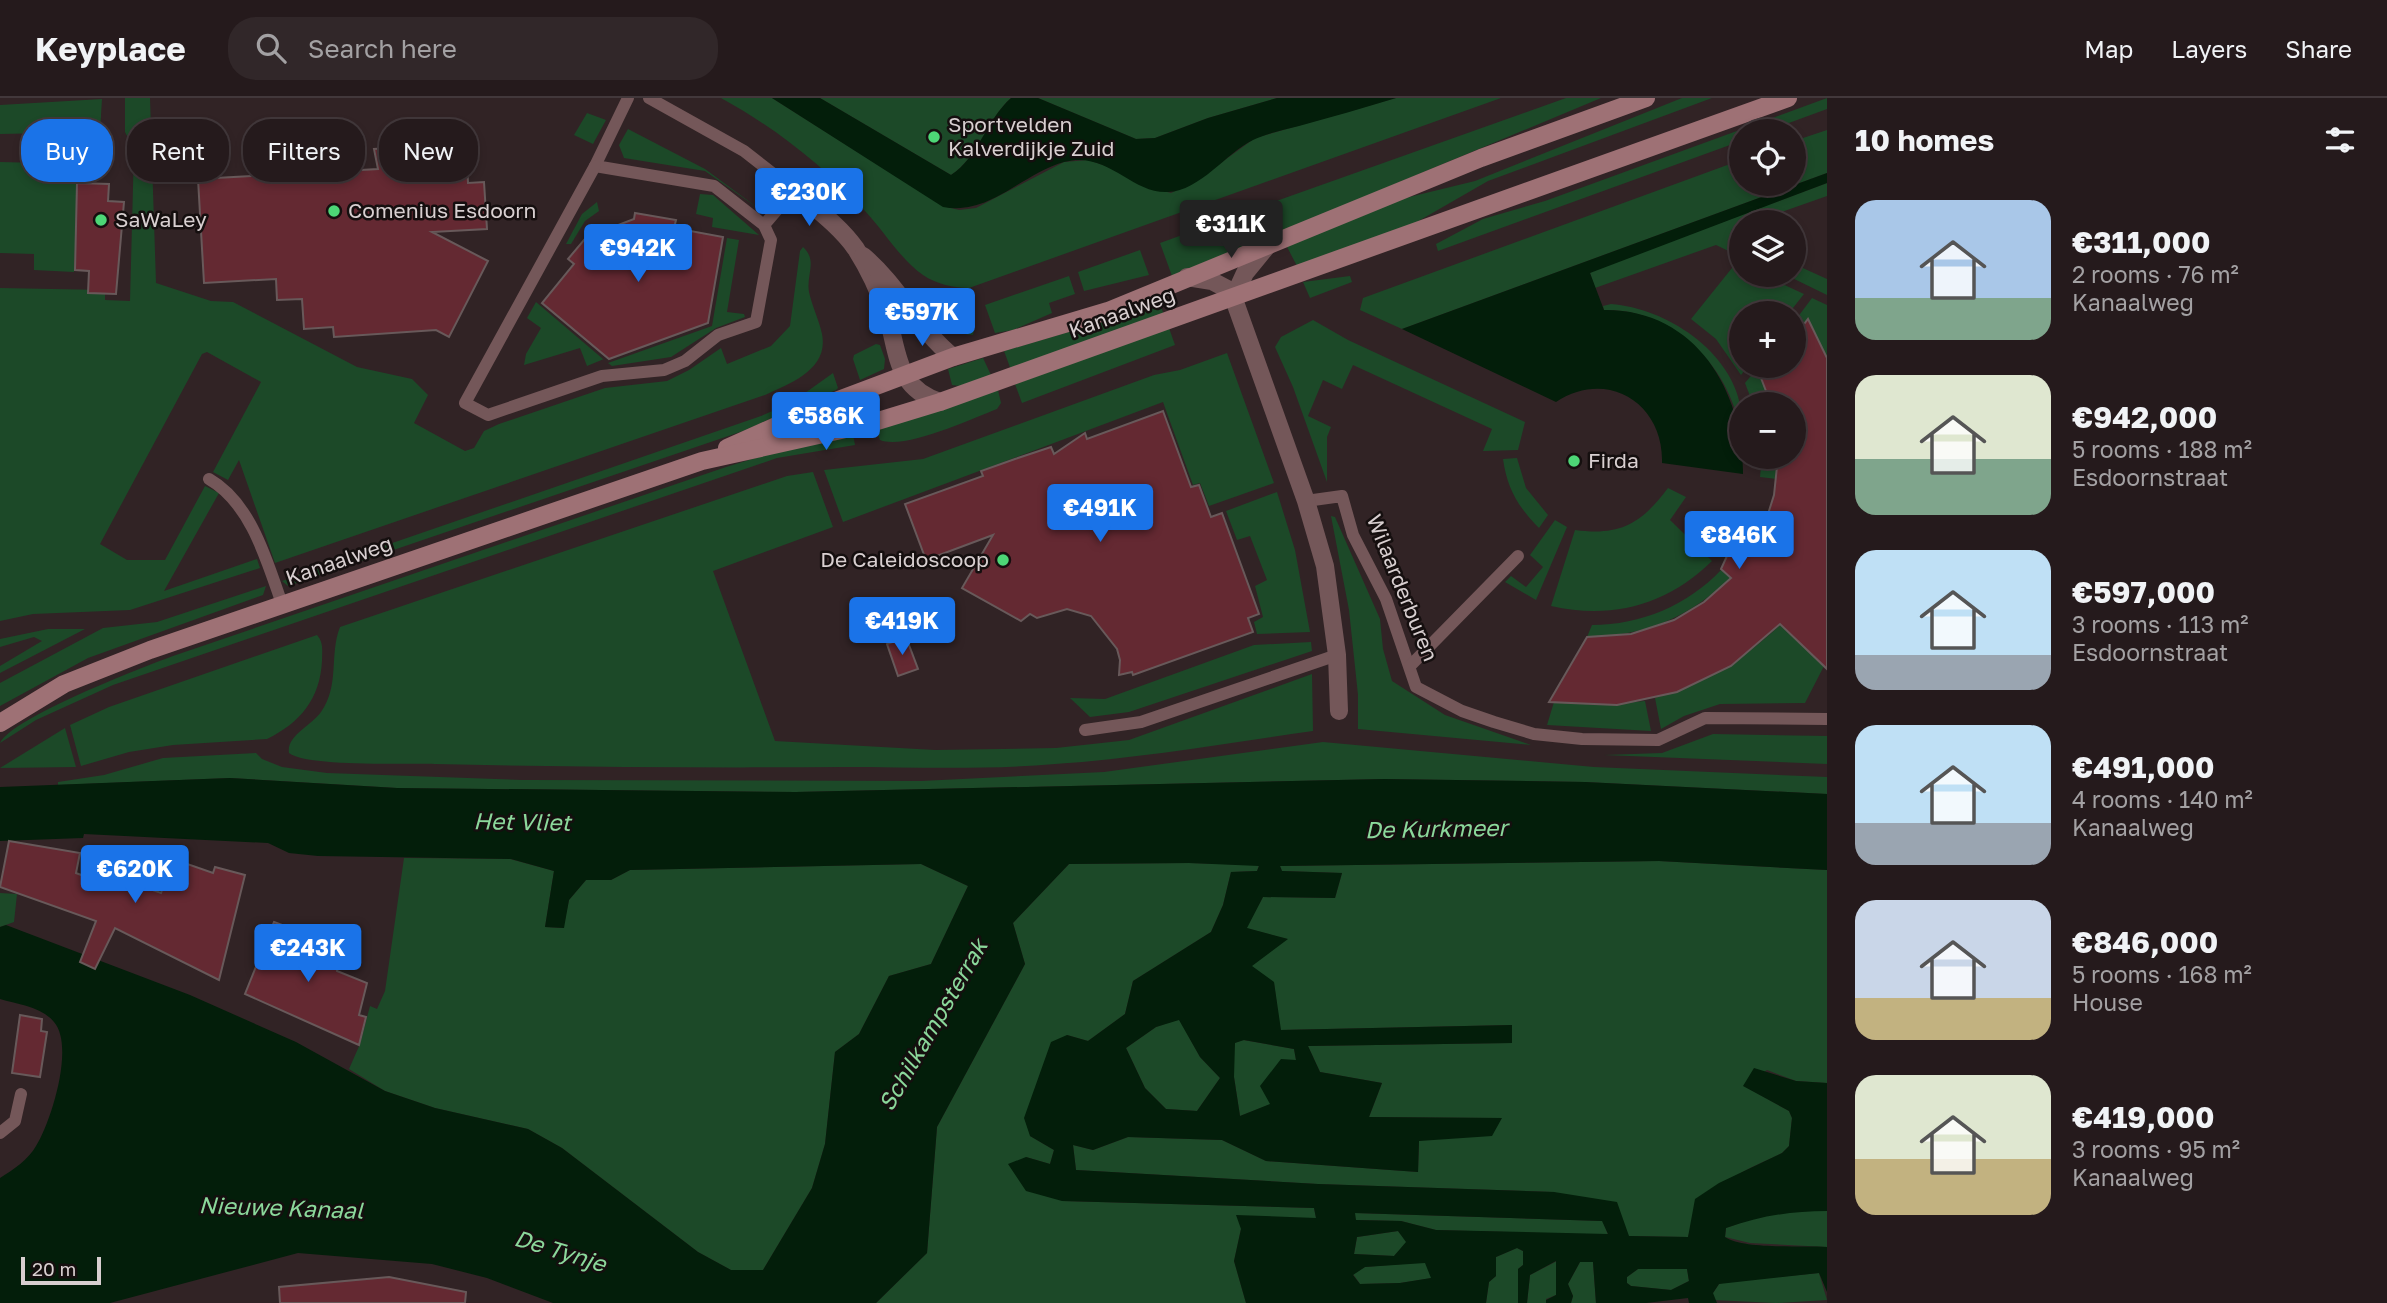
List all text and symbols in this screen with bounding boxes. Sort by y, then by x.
search box [228,17,718,80]
text: Keyplace [35,29,186,68]
icon: search [252,29,290,67]
text: Search here [308,33,457,64]
text: Map [2084,34,2133,63]
text: Layers [2171,34,2247,63]
text: Share [2285,34,2352,63]
place label: Sportvelden Kalverdijkje Zuid [948,111,1114,161]
chip: Buy [21,119,113,182]
chip: Rent [127,119,229,182]
chip: Filters [243,119,365,182]
chip: New [379,119,478,182]
map controls [1729,119,1806,469]
button: locate [1729,119,1806,196]
icon: filters [2321,121,2359,159]
text: 10 homes [1855,122,1994,158]
marker: Sportvelden Kalverdijkje Zuid [926,129,942,145]
pin: €230K [760,169,858,228]
text: €230K [771,177,847,205]
place label: Comenius Esdoorn [348,197,536,223]
pin: €311K [1182,200,1280,260]
marker: Comenius Esdoorn [326,203,342,219]
place label: SaWaLey [115,206,207,232]
text: €311K [1196,209,1266,237]
button: layers [1729,210,1806,287]
marker: SaWaLey [93,212,109,228]
text: €311,000 [2072,224,2210,260]
pin: €942K [589,225,687,284]
icon: home [1911,228,1995,312]
text: €942K [600,233,676,261]
text: 2 rooms · 76 m² [2072,260,2239,288]
street label: Kanaalweg [1065,281,1178,343]
pin: €597K [873,288,971,348]
text: Kanaalweg [2072,288,2194,316]
text: €597K [885,297,959,325]
button: + [1729,301,1806,378]
pin: €586K [777,392,875,452]
button: − [1729,392,1806,469]
text: €942,000 [2072,399,2217,435]
text: €586K [788,401,864,429]
icon: home [1911,403,1995,487]
text: 5 rooms · 188 m² [2072,435,2252,463]
place label: Firda [1588,447,1639,473]
marker: Firda [1566,453,1582,469]
text: Esdoornstraat [2072,463,2228,491]
pin: €491K [1051,484,1149,544]
text: €491K [1063,493,1137,521]
street label: Wilaarderburen [1362,510,1444,665]
pin: €846K [1690,512,1788,571]
text: €846K [1701,520,1777,548]
street label: Kanaalweg [282,530,395,590]
place label: De Caleidoscoop [820,546,989,572]
marker: De Caleidoscoop [995,552,1011,568]
text: €597,000 [2072,574,2215,610]
icon: home [1911,578,1995,662]
pin: €419K [853,598,951,657]
text: €419K [865,606,939,634]
text: 3 rooms · 113 m² [2072,610,2249,638]
text: Esdoornstraat [2072,638,2228,666]
text: €491,000 [2072,749,2215,785]
icon: home [1911,753,1995,837]
text: 4 rooms · 140 m² [2072,785,2253,813]
water label: Het Vliet [473,806,573,836]
water label: De Kurkmeer [1364,813,1510,843]
text: Kanaalweg [2072,813,2194,841]
pin: €620K [86,846,184,905]
text: €620K [97,854,173,882]
pin: €243K [259,924,357,984]
text: €846,000 [2072,924,2218,960]
icon: home [1911,928,1995,1012]
water label: Schilkampsterrak [872,932,994,1115]
text: €243K [270,933,346,961]
text: 5 rooms · 168 m² [2072,960,2252,988]
text: House [2072,988,2143,1016]
text: €419,000 [2072,1099,2215,1135]
icon: home [1911,1103,1995,1187]
text: 3 rooms · 95 m² [2072,1135,2240,1163]
text: Kanaalweg [2072,1163,2194,1191]
water label: Nieuwe Kanaal [198,1190,365,1224]
water label: De Tynje [511,1223,611,1278]
scale bar [21,1254,102,1286]
text: 20 m [32,1257,76,1280]

